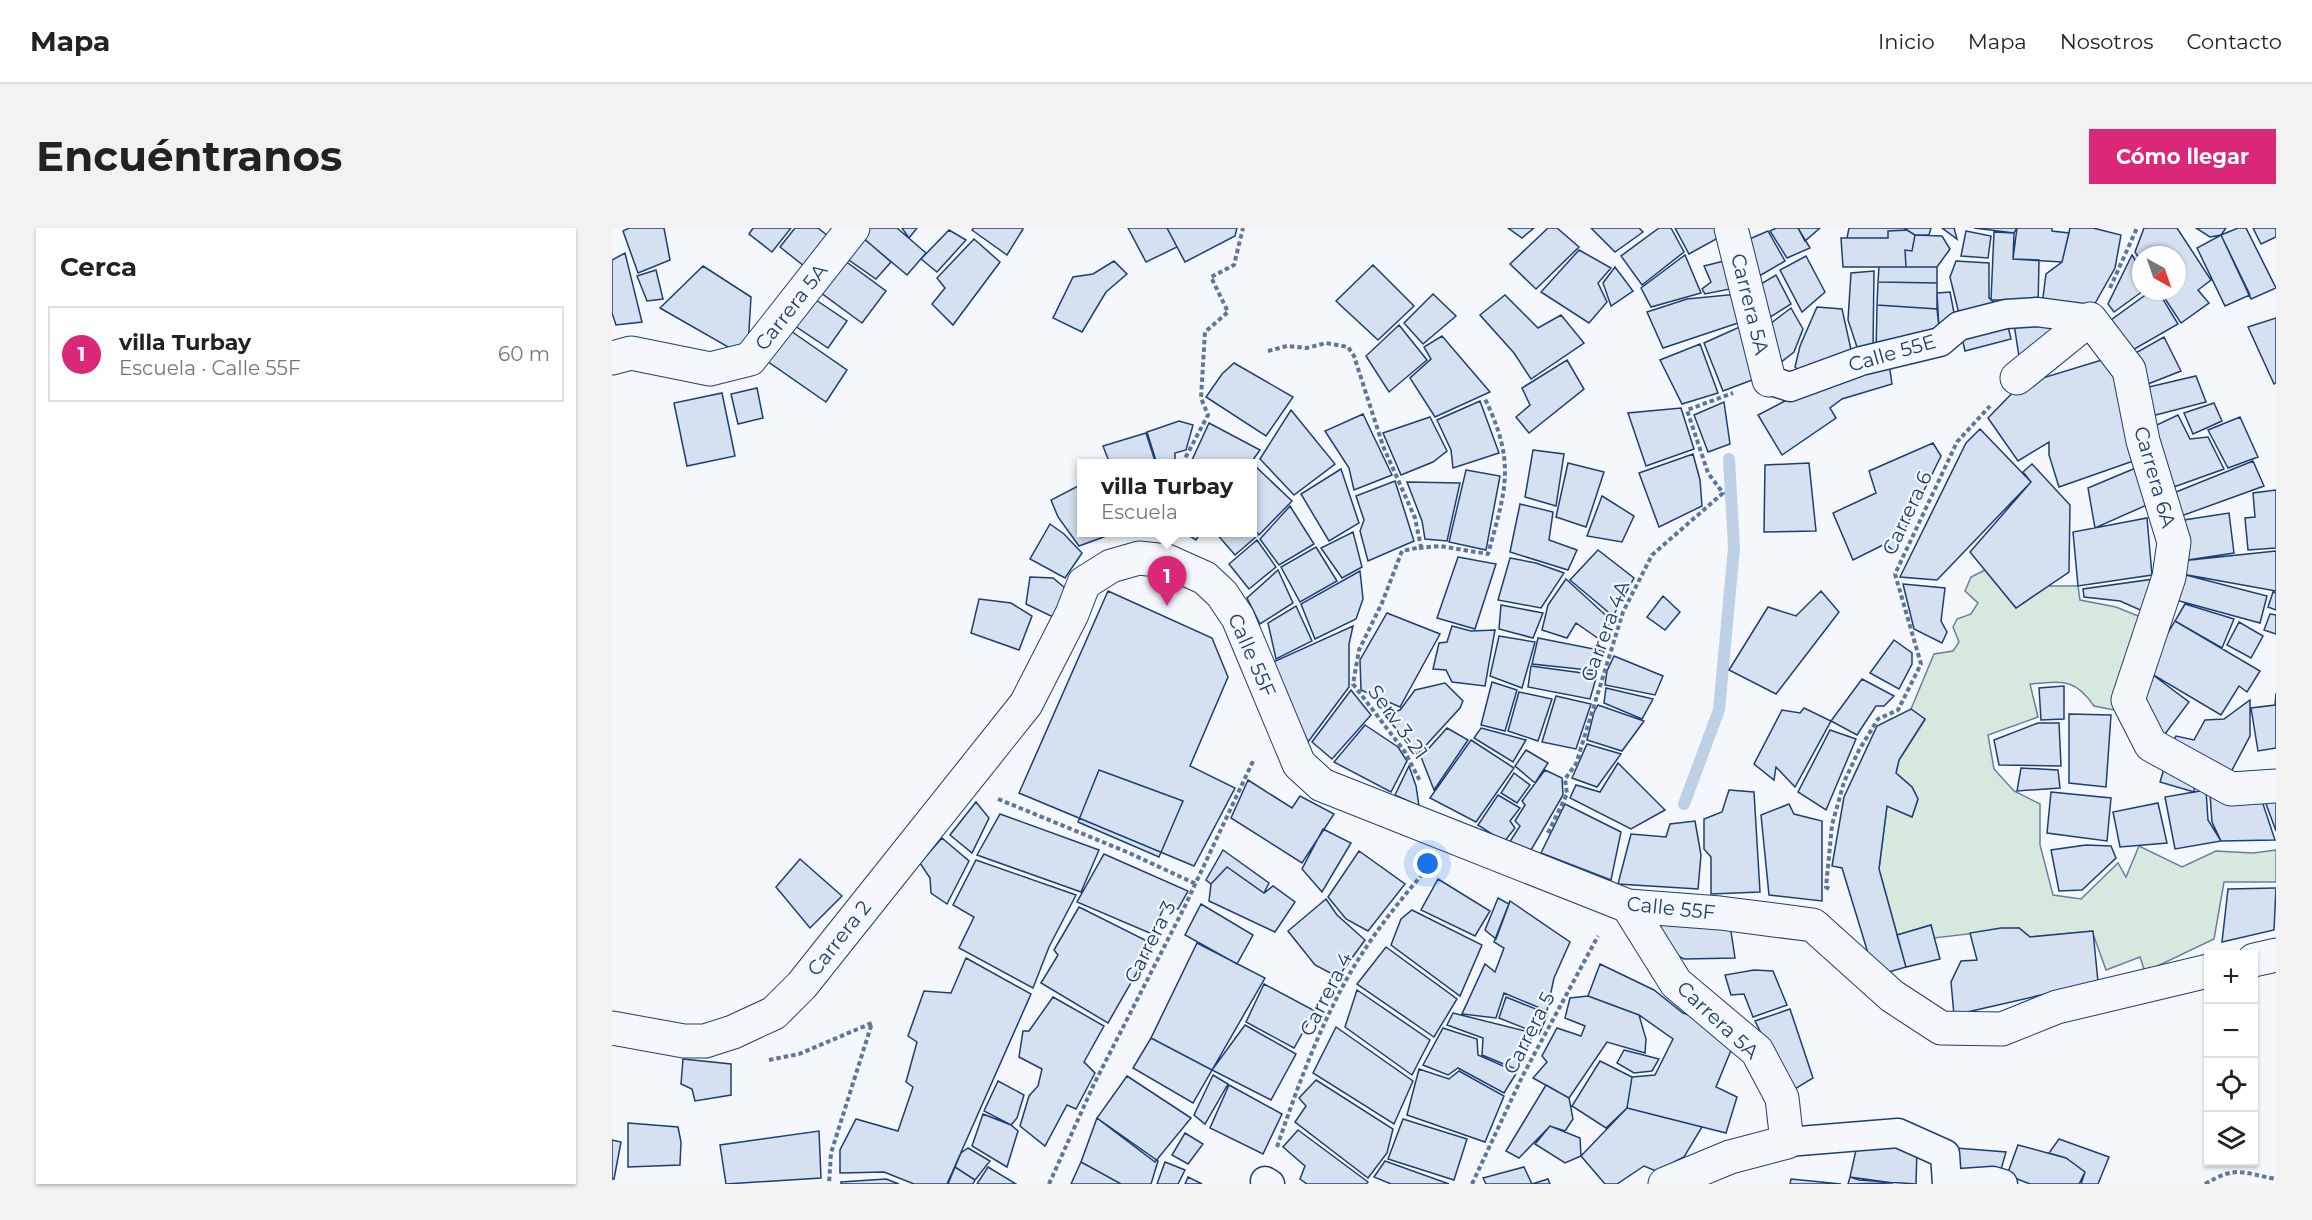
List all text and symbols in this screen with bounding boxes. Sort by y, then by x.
text: Mapa [30,24,110,58]
text: Inicio [1878,29,1935,54]
text: Mapa [1968,29,2027,54]
text: Nosotros [2060,29,2153,54]
text: Contacto [2186,29,2282,54]
button: Cómo llegar [2089,129,2276,184]
text: Encuéntranos [36,130,342,182]
north arrow [2132,246,2186,300]
text: Cerca [60,251,137,283]
street label: Carrera 5A [1726,251,1774,358]
street label: Carrera 5A [750,258,833,355]
text: villa Turbay [119,329,251,356]
street label: Calle 55E [1846,329,1938,377]
text: 1 [78,342,85,366]
text: 60 m [498,342,550,366]
text: Escuela · Calle 55F [119,356,301,380]
street label: Carrera 6A [2129,423,2181,531]
popup [1077,459,1257,537]
street label: Carrera 6 [1877,467,1937,559]
text: villa Turbay [1101,473,1233,500]
text: Escuela [1101,500,1178,524]
pin: 1 [1148,556,1186,606]
street label: Carrera 4A [1576,577,1635,685]
street label: Calle 55F [1223,609,1281,701]
street label: Serv 3-21 [1363,680,1433,764]
your location [1413,849,1442,878]
street label: Calle 55F [1625,891,1717,925]
street label: Carrera 2 [802,895,876,981]
street label: Carrera 3 [1119,897,1181,987]
street label: Carrera 4 [1295,948,1357,1040]
map controls [2204,950,2258,1166]
button: + [2204,950,2258,1004]
street label: Carrera 5A [1672,976,1764,1064]
street label: Carrera 5 [1498,988,1560,1078]
button: − [2204,1004,2258,1058]
button: locate [2204,1058,2258,1112]
button: layers [2204,1112,2258,1166]

